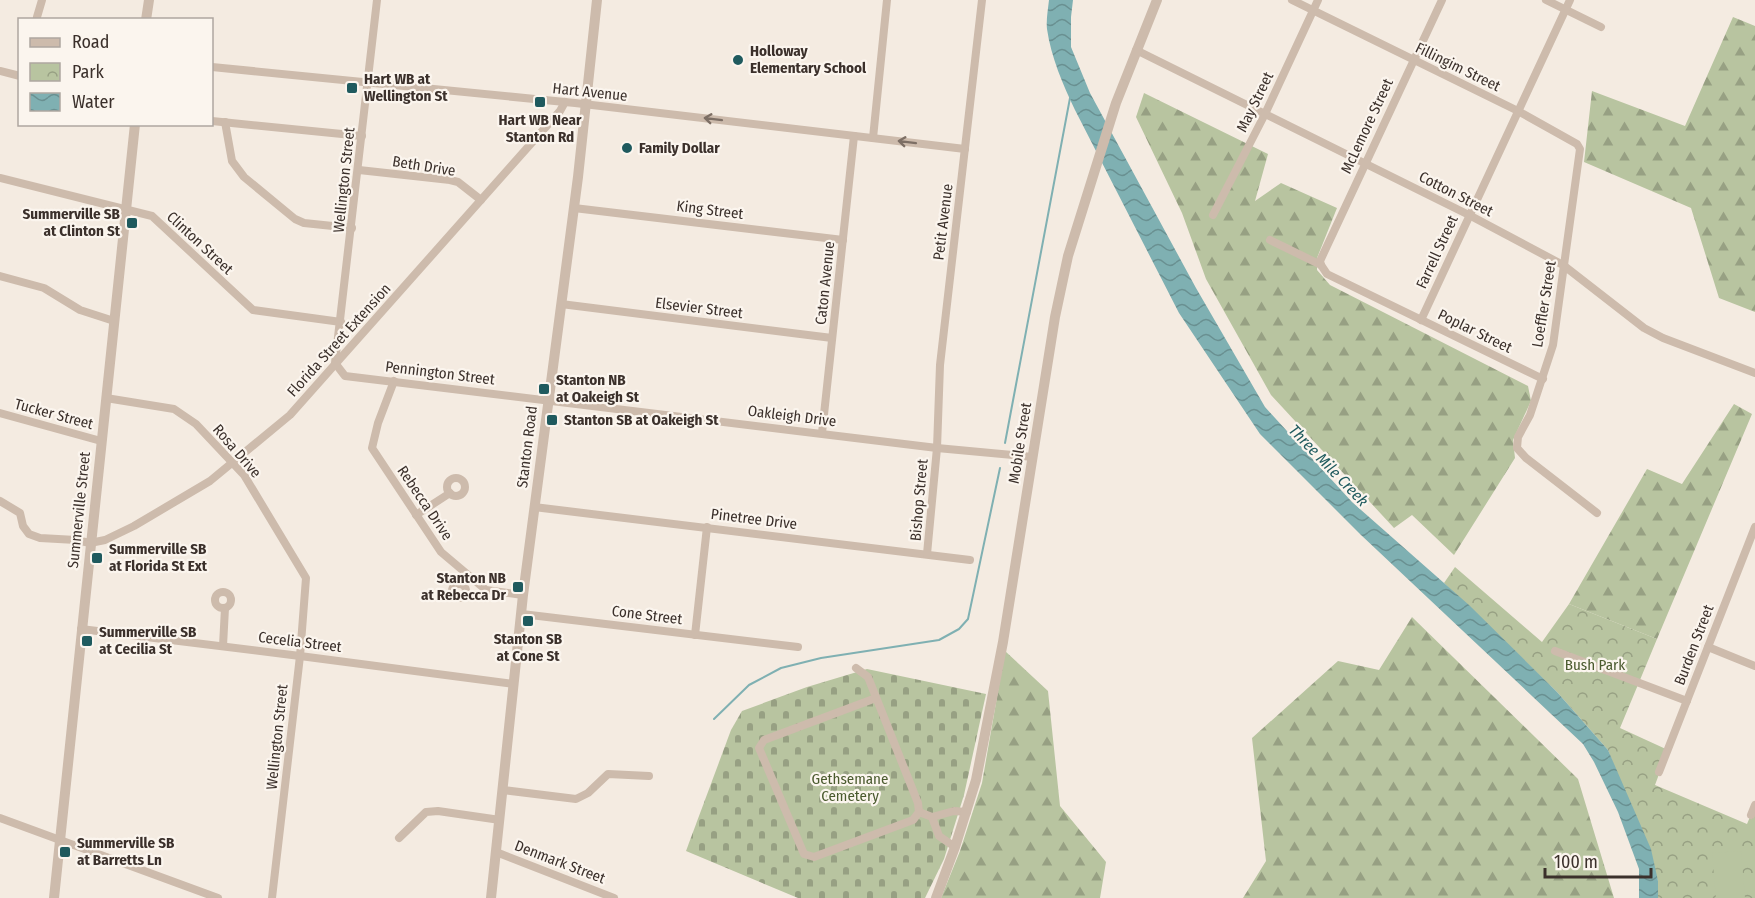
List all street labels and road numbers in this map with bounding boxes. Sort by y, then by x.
street label: Fillingim Street [1413,39,1503,95]
street label: May Street [1233,69,1277,135]
street label: McLemore Street [1337,75,1397,176]
street label: Hart Avenue [552,79,628,105]
street label: Wellington Street [330,126,359,234]
street label: Beth Drive [391,152,457,180]
street label: Cotton Street [1416,168,1496,220]
street label: Petit Avenue [929,183,957,261]
street label: King Street [676,197,744,223]
street label: Clinton Street [163,208,237,278]
street label: Farrell Street [1412,212,1462,292]
street label: Caton Avenue [812,240,838,326]
street label: Loeffler Street [1528,259,1560,349]
street label: Florida Street Extension [283,280,395,400]
street label: Elsevier Street [654,294,744,322]
street label: Poplar Street [1435,305,1515,357]
street label: Pennington Street [384,357,496,389]
street label: Tucker Street [13,395,95,433]
street label: Mobile Street [1005,401,1035,485]
street label: Oakleigh Drive [747,402,837,430]
street label: Stanton Road [513,405,541,489]
street label: Rosa Drive [209,421,265,481]
street label: Summerville Street [64,451,94,569]
street label: Bishop Street [906,458,932,542]
street label: Rebecca Drive [394,462,456,544]
street label: Pinetree Drive [710,505,798,533]
street label: Cone Street [611,602,683,628]
street label: Burden Street [1670,602,1718,688]
street label: Cecelia Street [257,628,343,656]
street label: Wellington Street [263,683,292,791]
street label: Denmark Street [512,836,608,888]

